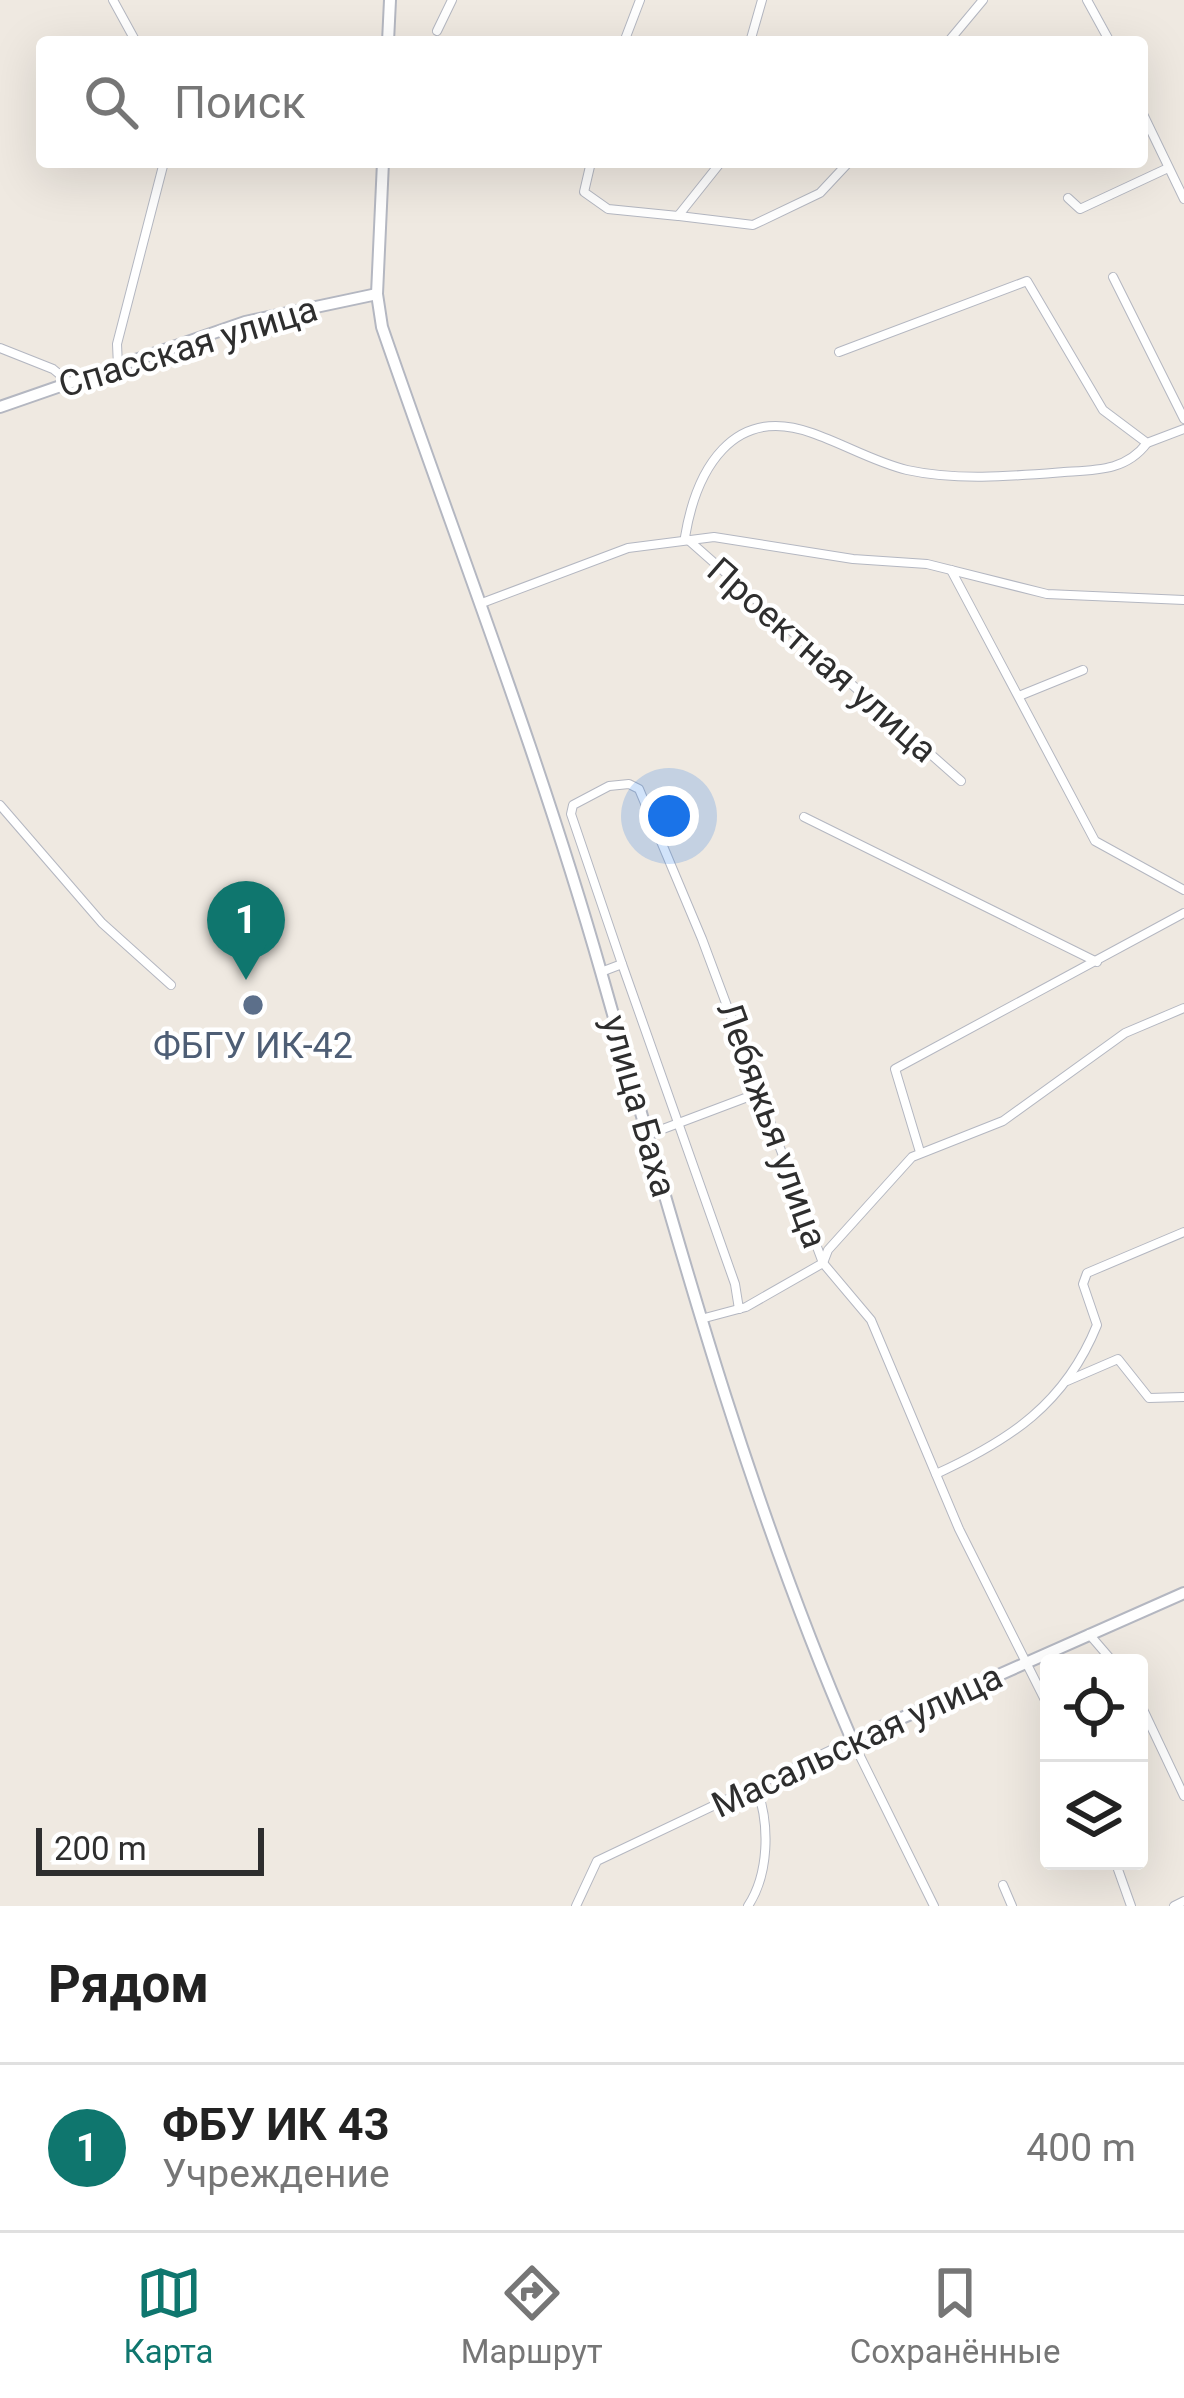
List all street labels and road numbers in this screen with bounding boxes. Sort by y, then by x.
street label: Спасская улица [54,288,322,406]
street label: Проектная улица [699,549,945,771]
street label: Лебяжья улица [708,996,836,1254]
street label: улица Баха [593,1010,685,1202]
street label: Масальская улица [705,1655,1009,1827]

